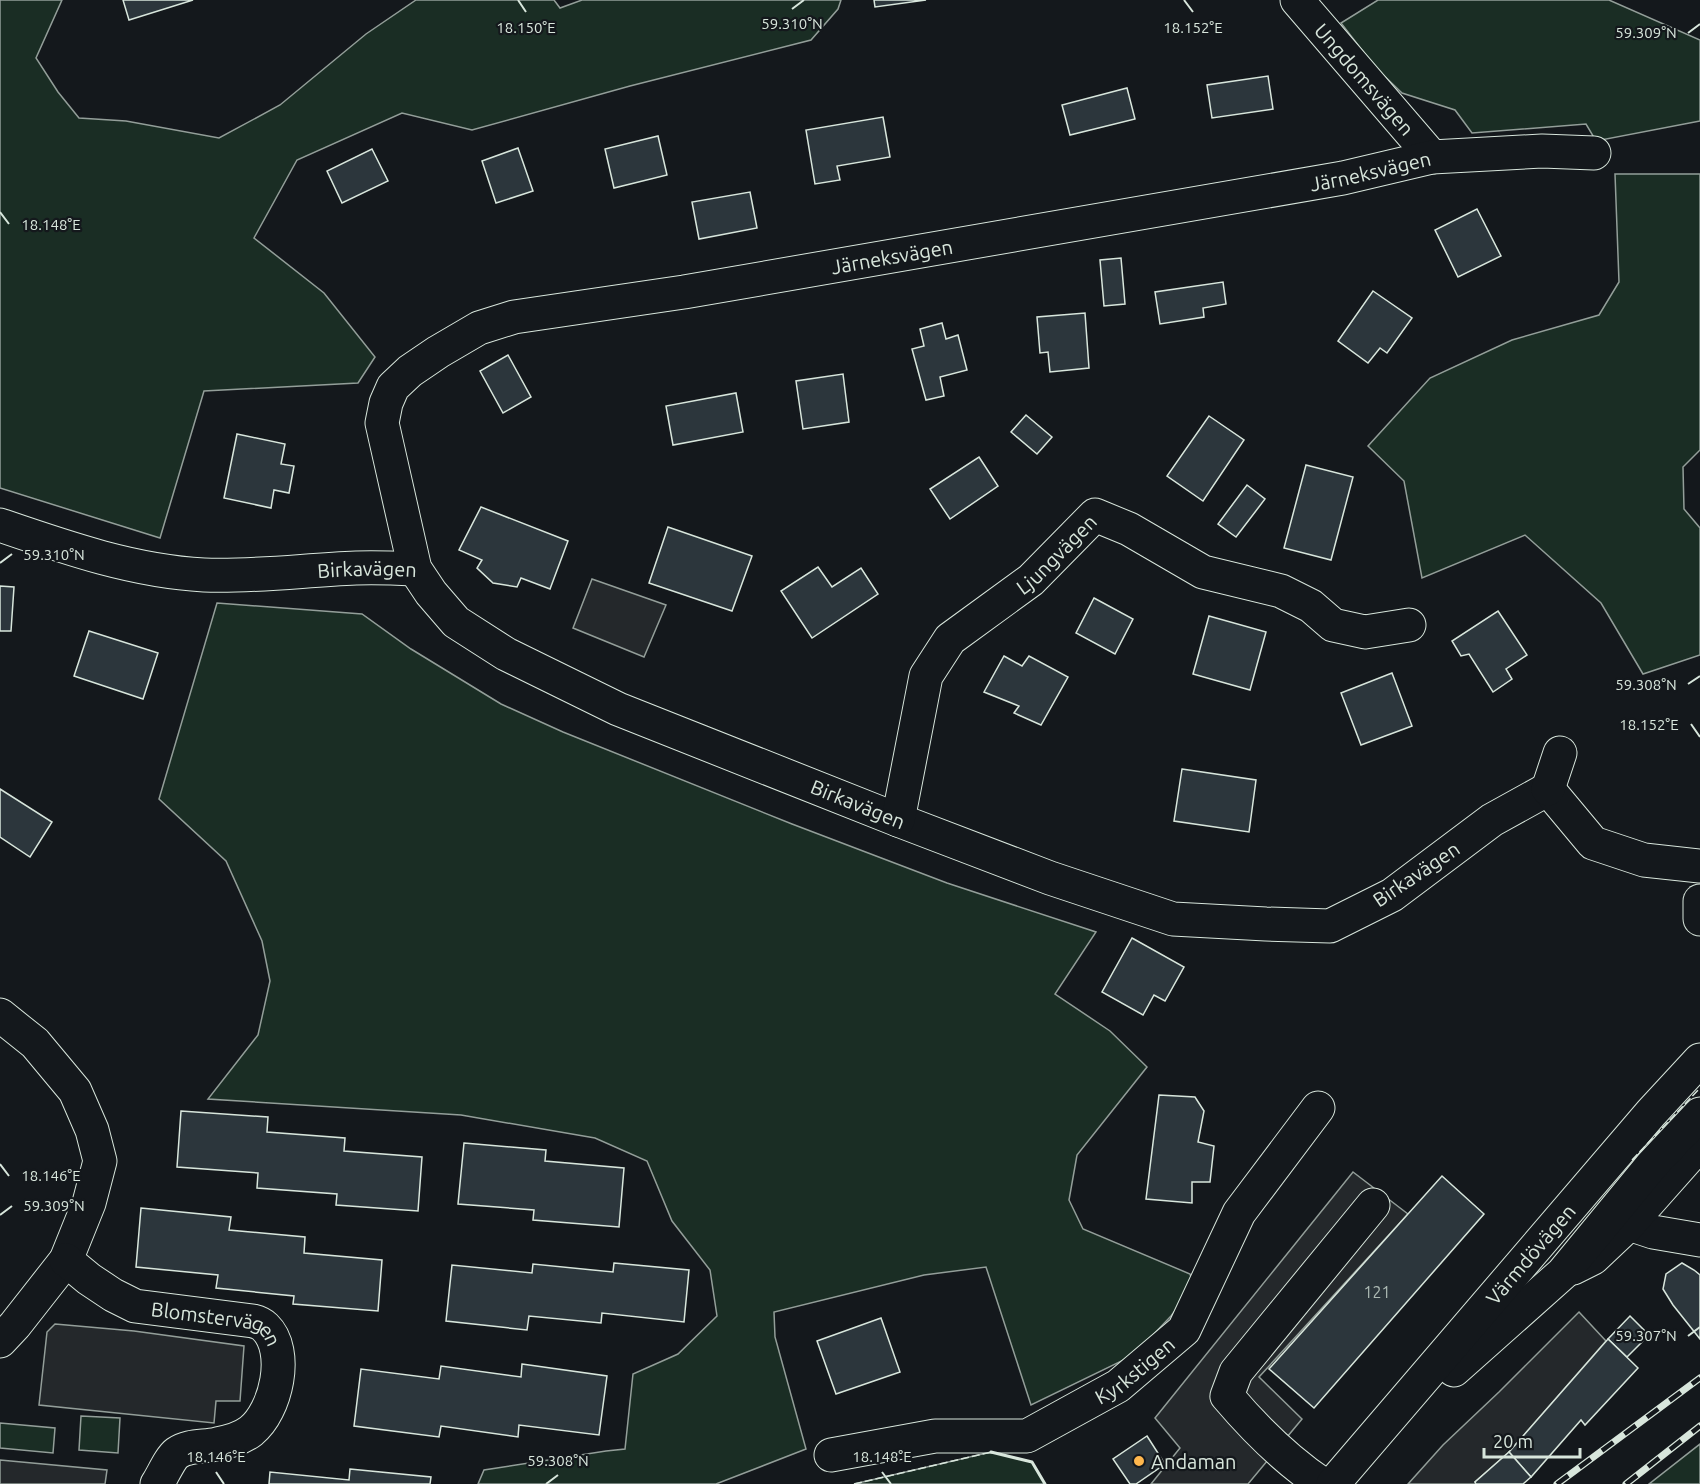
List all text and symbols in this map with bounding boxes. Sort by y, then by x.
text: 59.310°N [761,15,823,32]
street label: Ungdomsvägen [1310,18,1419,139]
text: 18.150°E [496,19,556,36]
text: 18.152°E [1163,19,1223,36]
text: 59.309°N [1615,24,1677,41]
street label: Järneksvägen [1308,146,1433,195]
text: 18.148°E [21,216,81,233]
street label: Järneksvägen [829,234,954,278]
street label: Ljungvägen [1012,509,1101,599]
text: 59.310°N [23,546,85,563]
street label: Birkavägen [317,556,417,582]
text: 59.308°N [1615,676,1677,693]
text: 18.152°E [1619,716,1679,733]
street label: Birkavägen [808,775,908,833]
street label: Birkavägen [1368,837,1464,911]
text: 18.146°E [21,1167,81,1184]
text: 59.309°N [23,1197,85,1214]
street label: Värmdövägen [1481,1199,1580,1309]
house number: 121 [1363,1283,1391,1301]
street label: Blomstervägen [150,1297,286,1349]
text: 59.307°N [1615,1327,1677,1344]
street label: Kyrkstigen [1091,1332,1179,1408]
scale bar [1484,1421,1580,1459]
text: 20 m [1493,1431,1533,1451]
text: 18.146°E [186,1448,246,1465]
text: 18.148°E [852,1448,912,1465]
place label: Andaman [1151,1450,1236,1473]
text: 59.308°N [527,1452,589,1469]
marker: Andaman [1132,1454,1146,1468]

